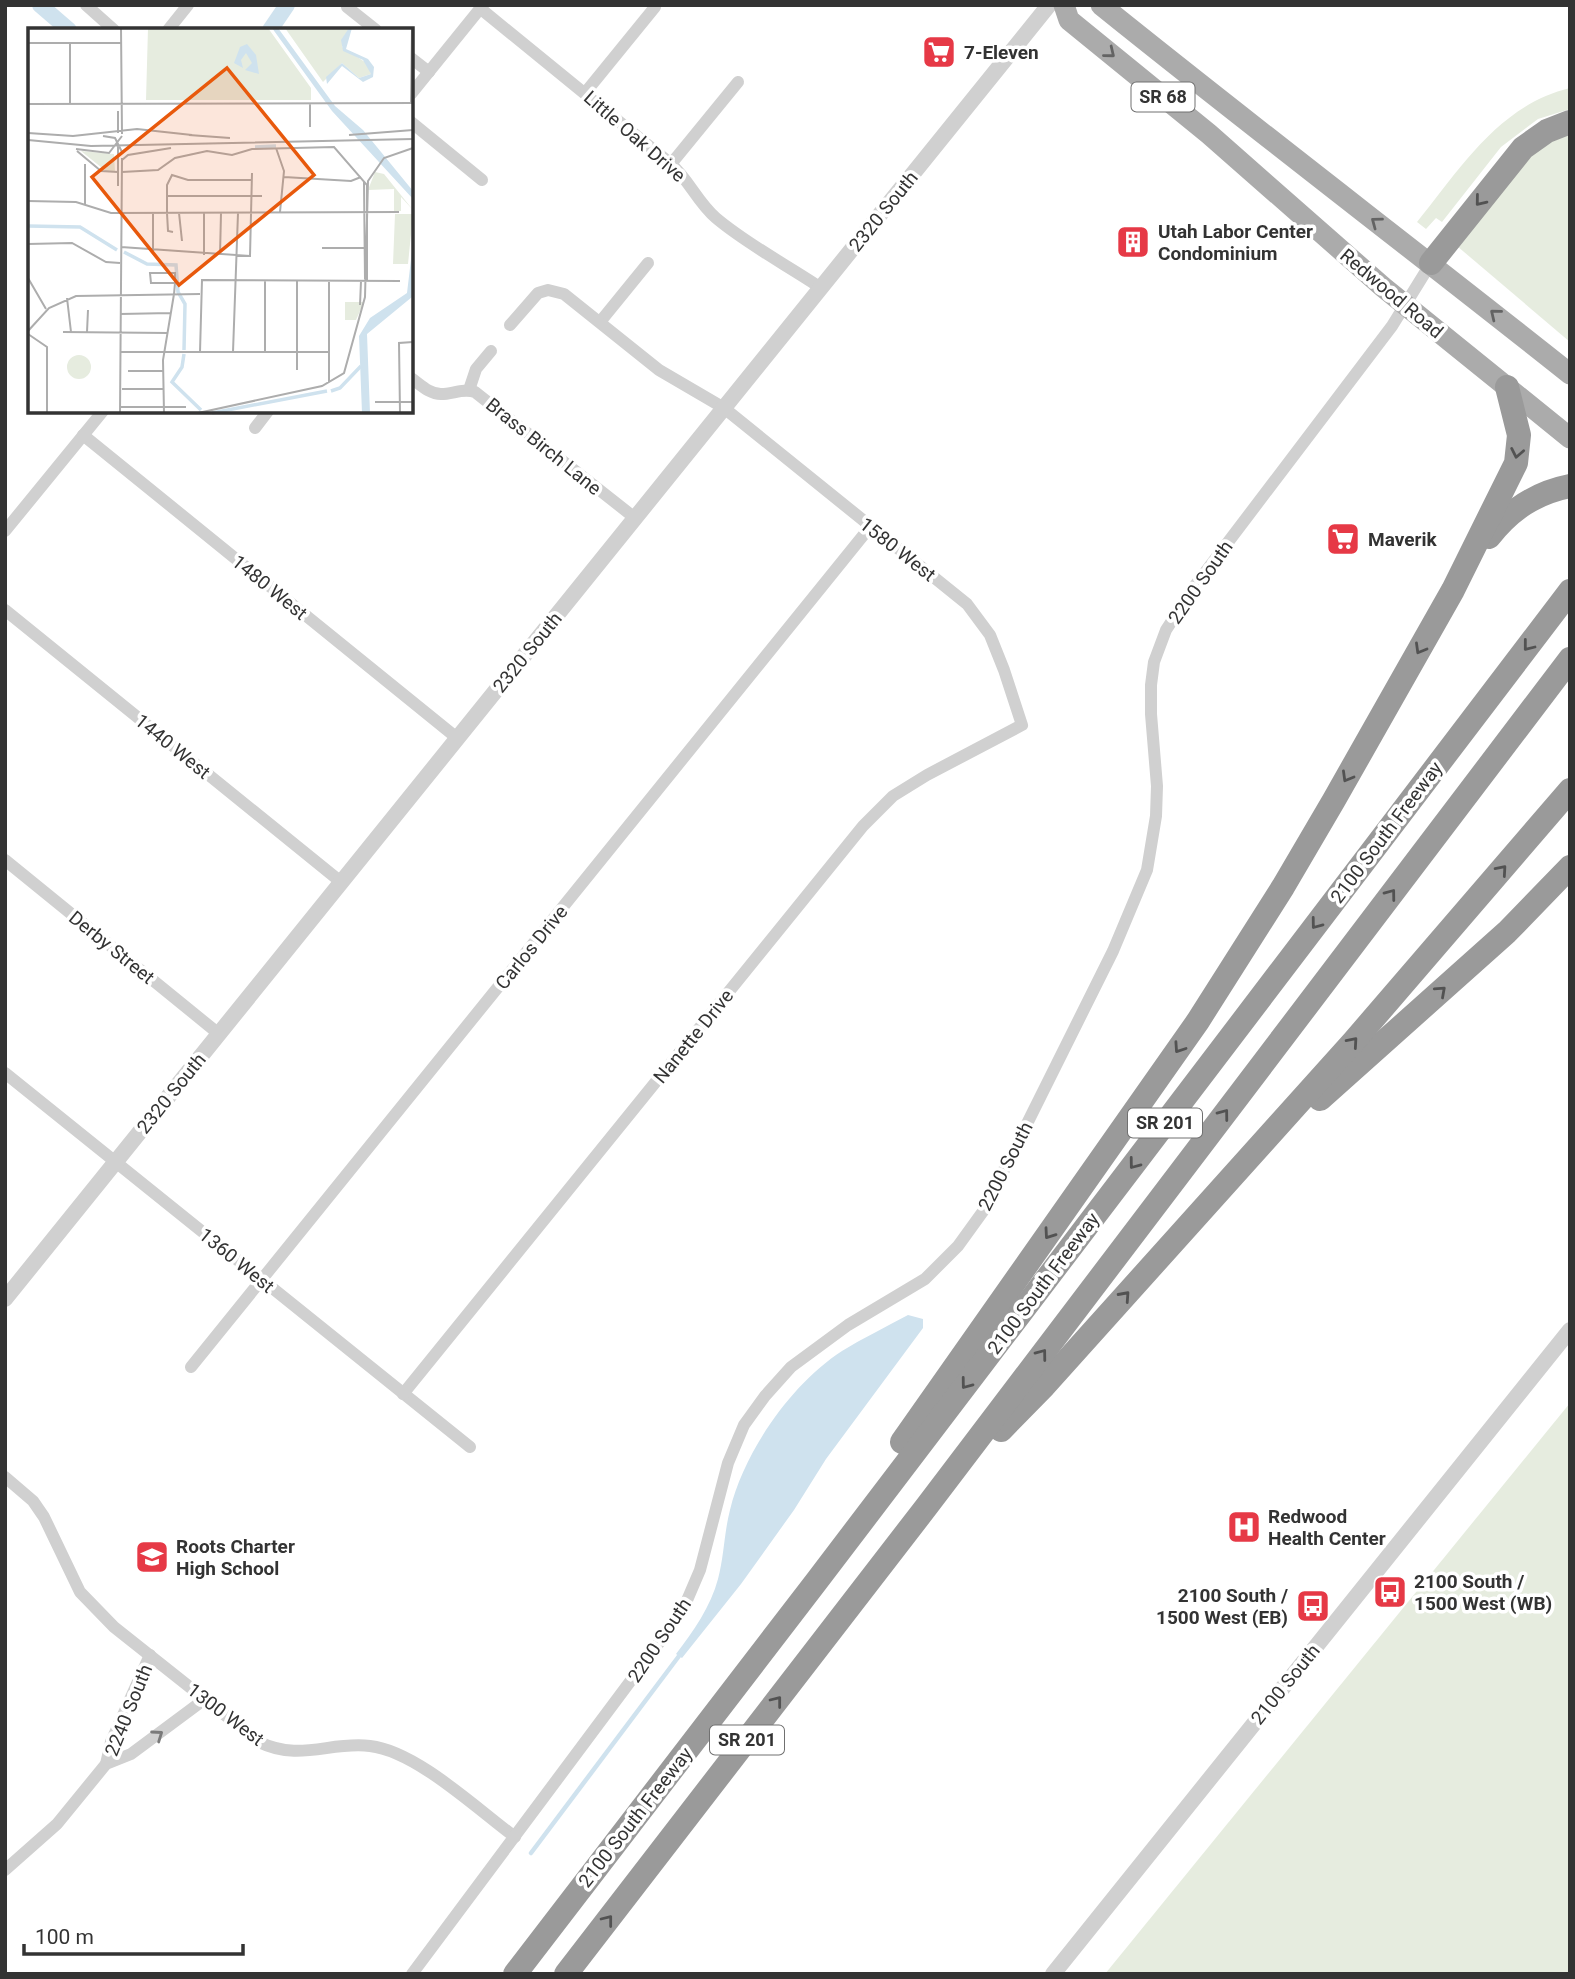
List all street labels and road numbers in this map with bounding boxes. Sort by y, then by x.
road number: SR 68 [1132,82,1194,112]
street label: Little Oak Drive [579,86,690,187]
street label: 2320 South [844,167,923,256]
street label: Redwood Road [1335,244,1448,343]
street label: Brass Birch Lane [481,393,606,500]
street label: 1580 West [855,513,940,586]
street label: 2200 South [1163,536,1238,628]
street label: 1480 West [227,550,312,625]
street label: 2320 South [488,608,567,697]
street label: 1440 West [130,709,215,784]
street label: 2100 South Freeway [1326,757,1447,908]
street label: Carlos Drive [490,901,572,994]
street label: Derby Street [64,906,159,989]
street label: Nanette Drive [648,985,738,1088]
street label: 2320 South [132,1049,211,1138]
road number: SR 201 [1128,1108,1202,1138]
street label: 2200 South [973,1118,1038,1215]
street label: 2100 South Freeway [983,1208,1104,1359]
street label: 1360 West [194,1223,279,1298]
street label: 2200 South [623,1594,696,1687]
street label: 2100 South [1246,1640,1325,1729]
street label: 2240 South [100,1661,157,1759]
street label: 1300 West [183,1678,269,1751]
road number: SR 201 [710,1726,784,1755]
street label: 2100 South Freeway [574,1743,697,1892]

